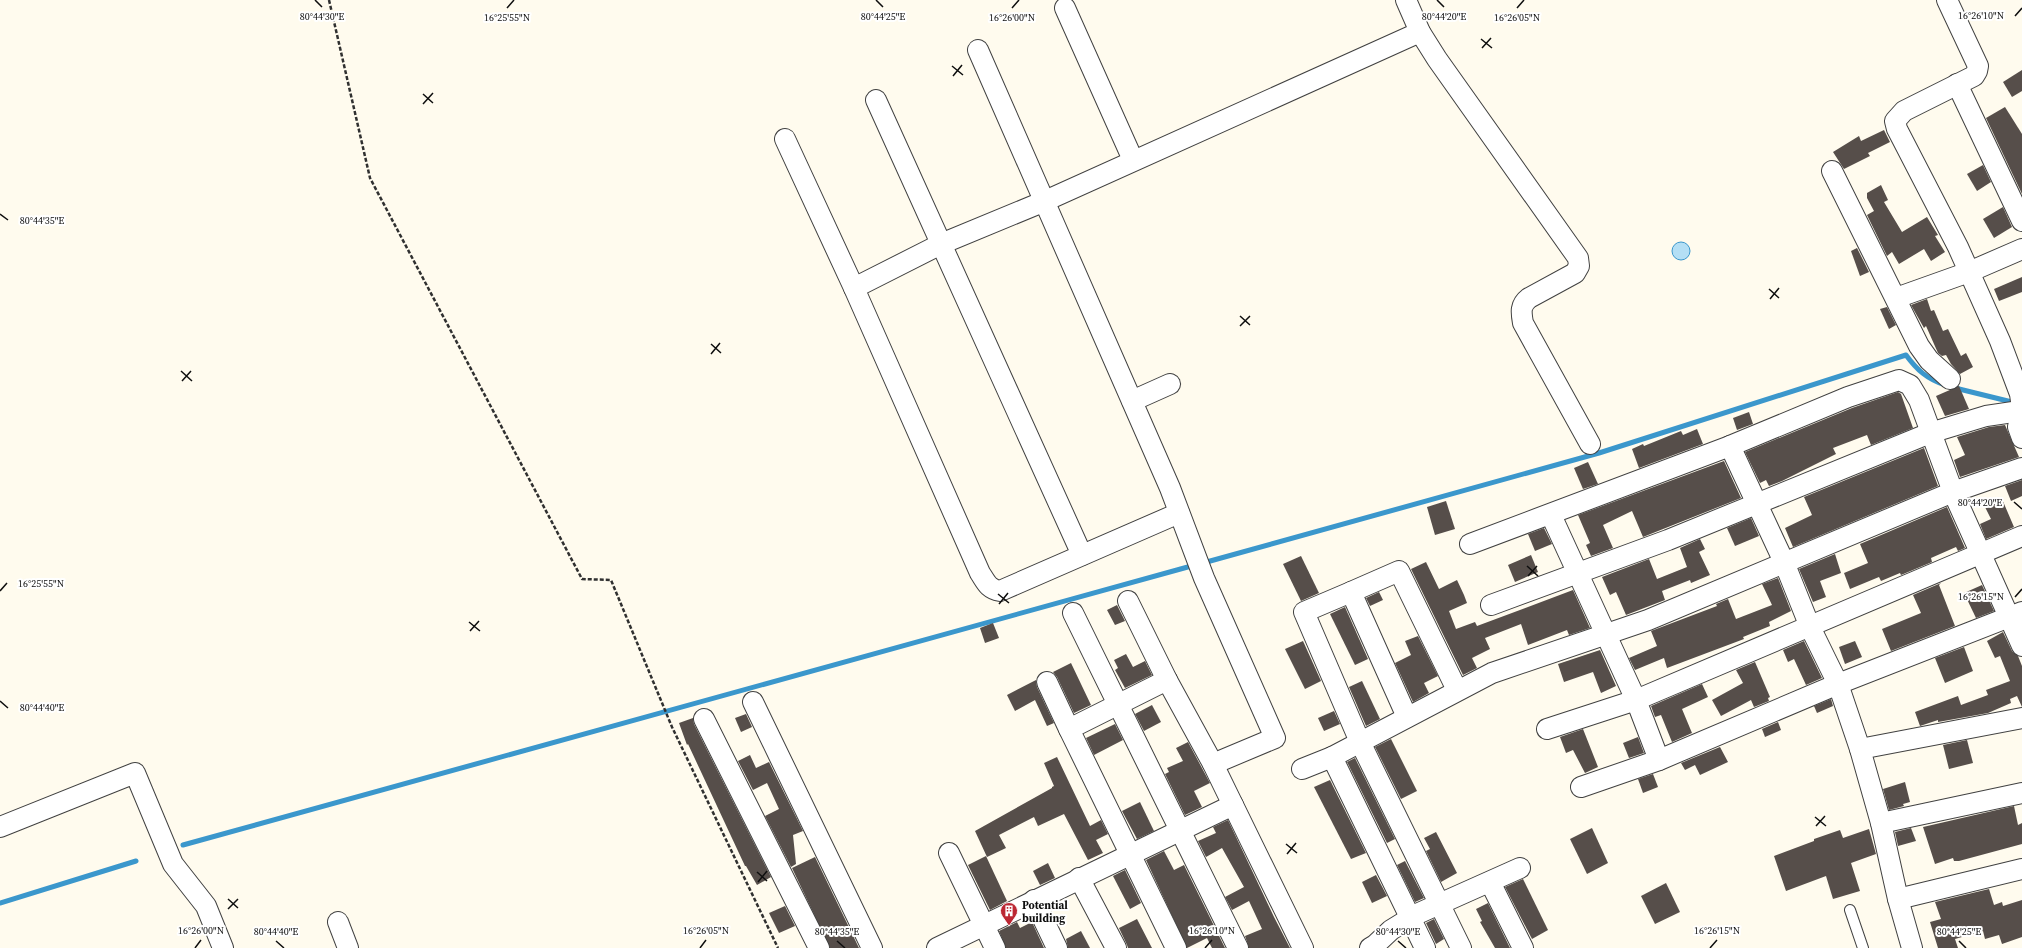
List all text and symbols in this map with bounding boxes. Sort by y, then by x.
text: 16°26'10"N [1958,9,2004,22]
text: 80°44'30"E [300,10,344,23]
text: 80°44'25"E [861,10,905,23]
text: 80°44'20"E [1422,10,1466,23]
text: 16°25'55"N [484,11,530,24]
text: 16°26'00"N [989,11,1035,24]
text: 16°26'05"N [1494,11,1540,24]
text: 80°44'35"E [20,214,64,227]
text: 80°44'20"E [1958,496,2002,509]
text: 16°25'55"N [18,577,64,590]
text: 16°26'15"N [1958,590,2004,603]
text: 80°44'40"E [20,701,64,714]
place label: Potential building [1022,898,1068,926]
building icon: Potential building [999,901,1019,926]
text: 16°26'00"N [178,924,224,937]
text: 16°26'05"N [683,924,729,937]
text: 16°26'10"N [1189,924,1235,937]
text: 16°26'15"N [1694,924,1740,937]
text: 80°44'40"E [254,925,298,938]
text: 80°44'35"E [815,925,859,938]
text: 80°44'30"E [1376,925,1420,938]
text: 80°44'25"E [1937,925,1981,938]

